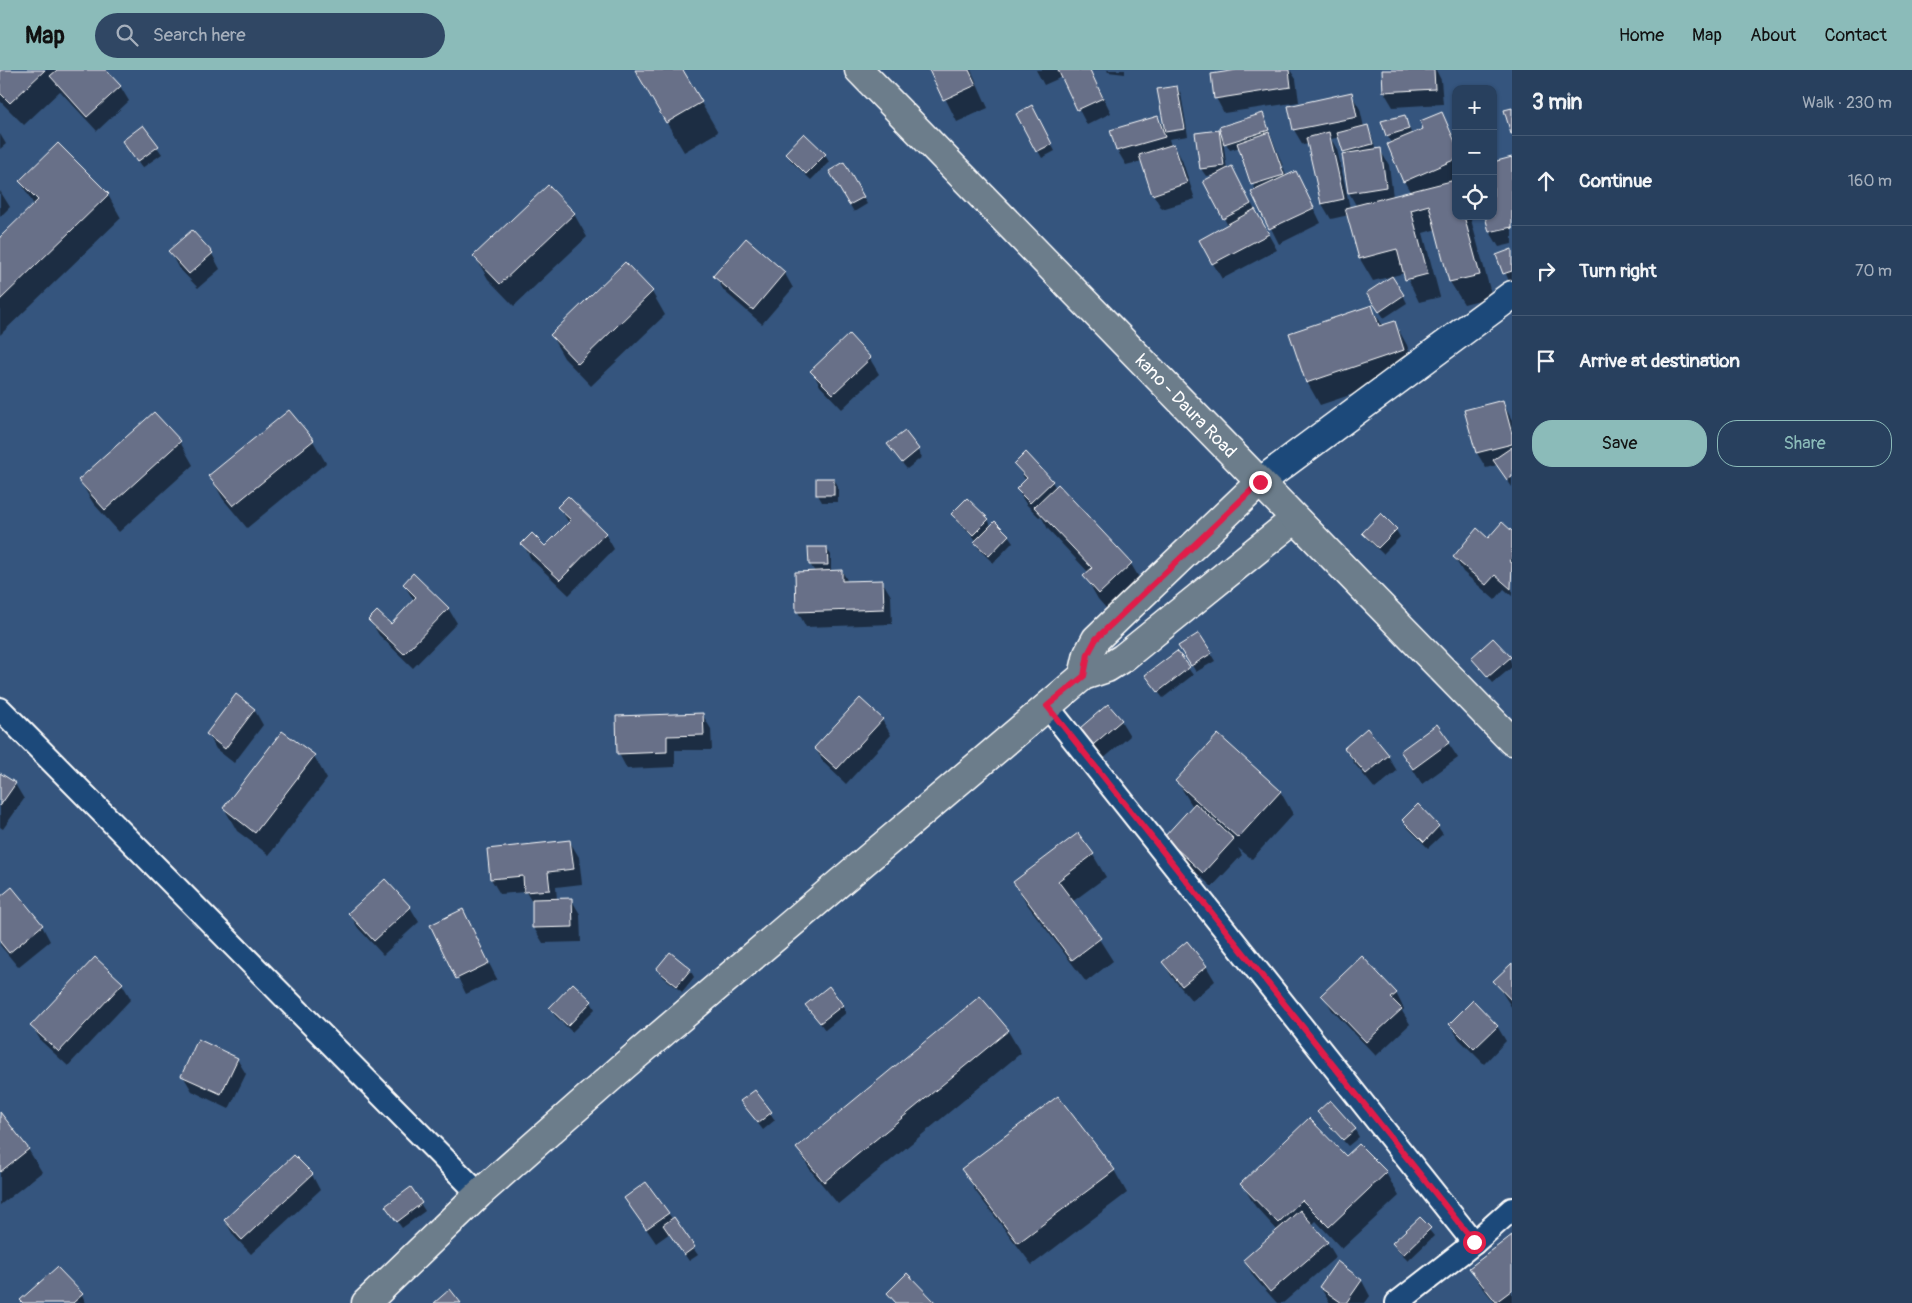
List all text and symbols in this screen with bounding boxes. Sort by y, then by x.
search box [95,13,445,58]
text: Map [25,21,65,50]
icon: search [113,21,141,49]
text: Search here [153,23,246,47]
text: Home [1619,24,1664,47]
text: Map [1692,24,1722,47]
text: About [1750,24,1796,47]
text: Contact [1824,24,1887,47]
map controls [1452,85,1497,220]
button: + [1452,85,1497,130]
text: 3 min [1532,89,1582,116]
text: Walk · 230 m [1802,93,1892,113]
button: − [1452,130,1497,175]
icon: ahead [1532,167,1560,195]
text: Continue [1579,169,1652,193]
text: 160 m [1848,171,1892,191]
button: locate [1452,175,1497,220]
icon: right [1532,257,1560,285]
text: Turn right [1579,259,1657,283]
text: 70 m [1855,261,1892,281]
icon: arrive [1532,347,1560,375]
text: Arrive at destination [1579,349,1740,373]
street label: kano - Daura Road [1131,350,1242,463]
button: Save [1532,420,1707,467]
button: Share [1717,420,1892,467]
route end [1249,471,1272,494]
route start [1463,1231,1486,1254]

